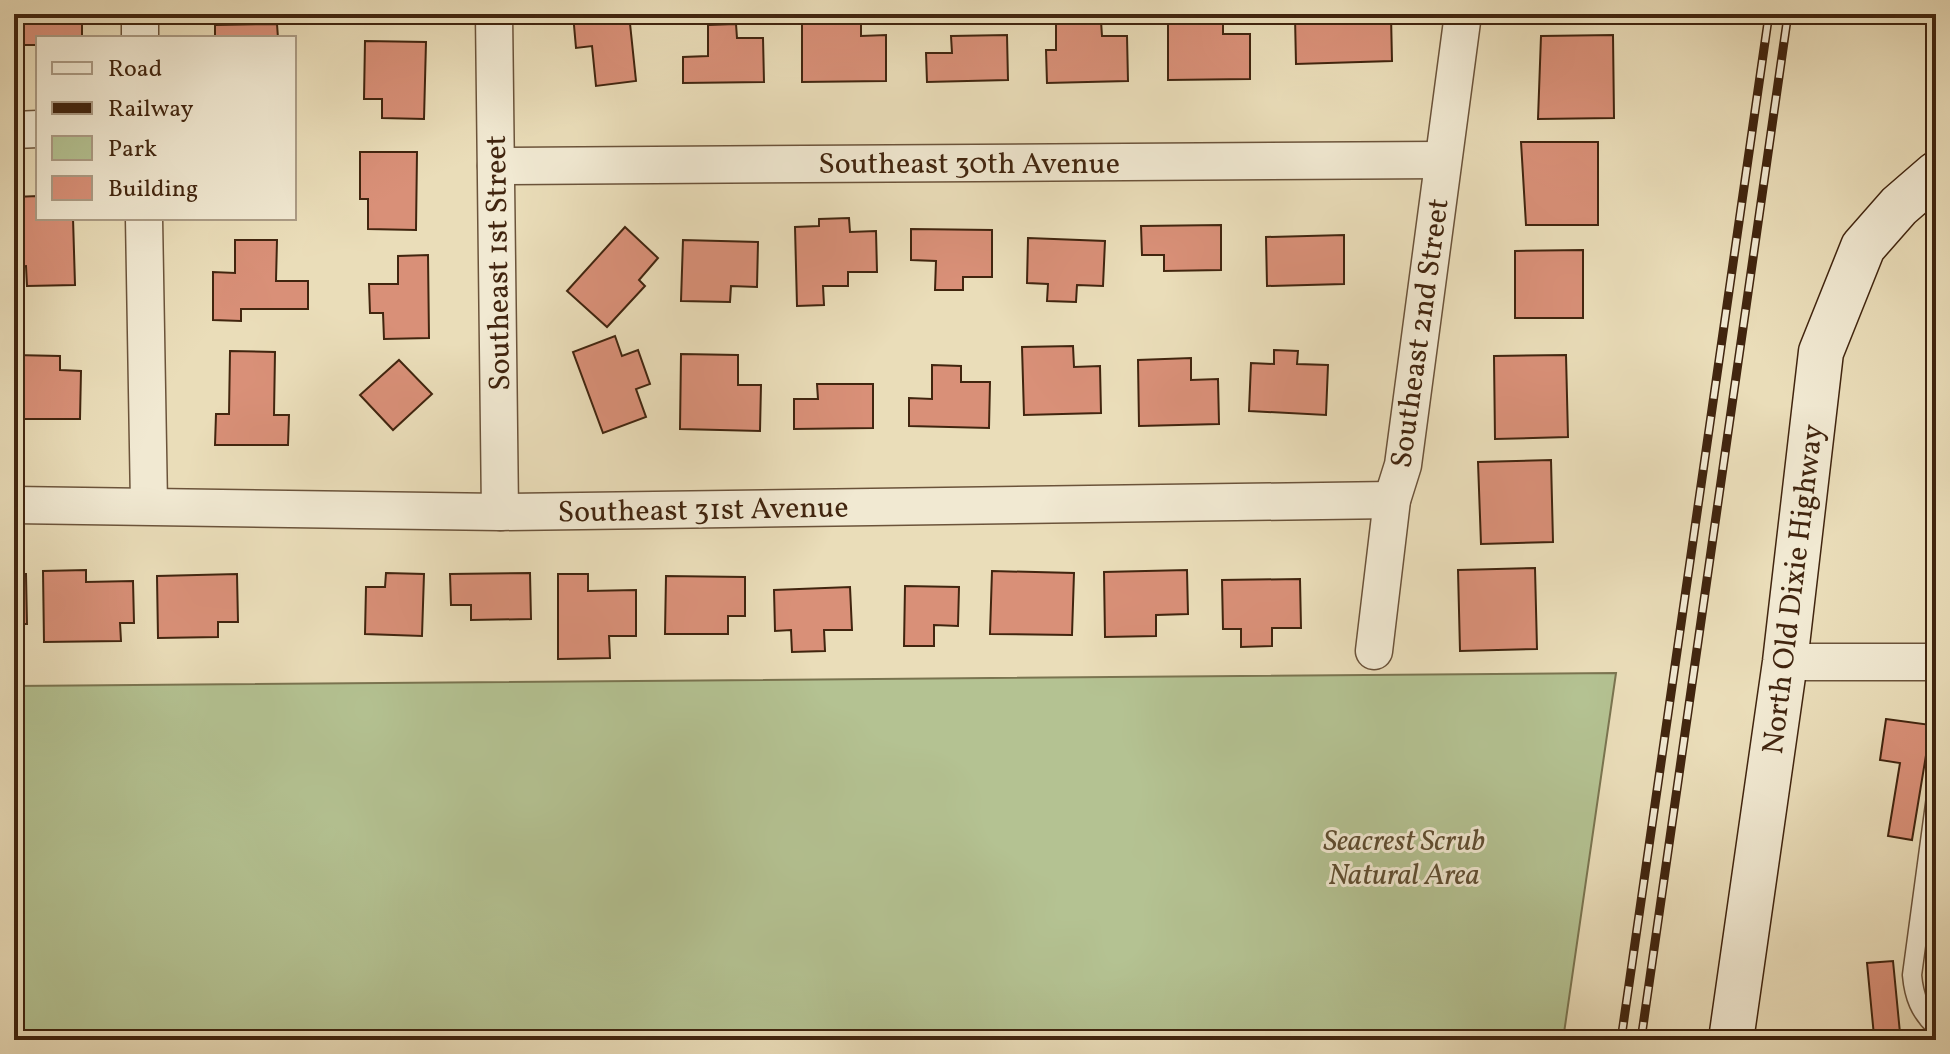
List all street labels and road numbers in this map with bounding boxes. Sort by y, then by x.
street label: Southeast 1st Street [476,135,522,391]
street label: Southeast 30th Avenue [818,144,1120,186]
street label: Southeast 2nd Street [1381,196,1461,471]
street label: North Old Dixie Highway [1753,422,1835,757]
street label: Southeast 31st Avenue [557,487,849,535]

